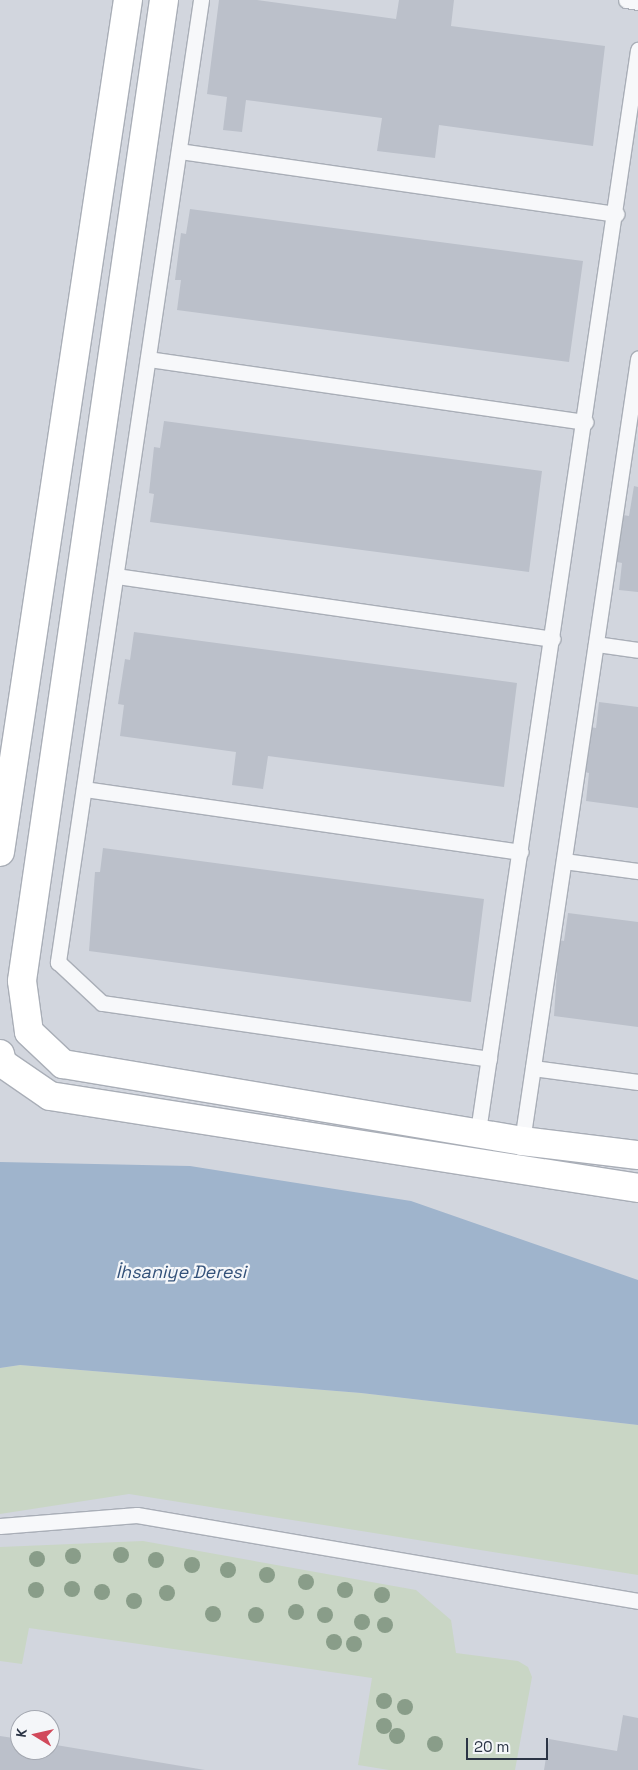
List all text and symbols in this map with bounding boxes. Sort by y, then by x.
water label: İhsaniye Deresi [116,1261,246,1283]
north arrow [10,1710,60,1760]
text: K [12,1727,31,1739]
scale bar [468,1728,550,1760]
text: 20 m [474,1737,509,1756]

